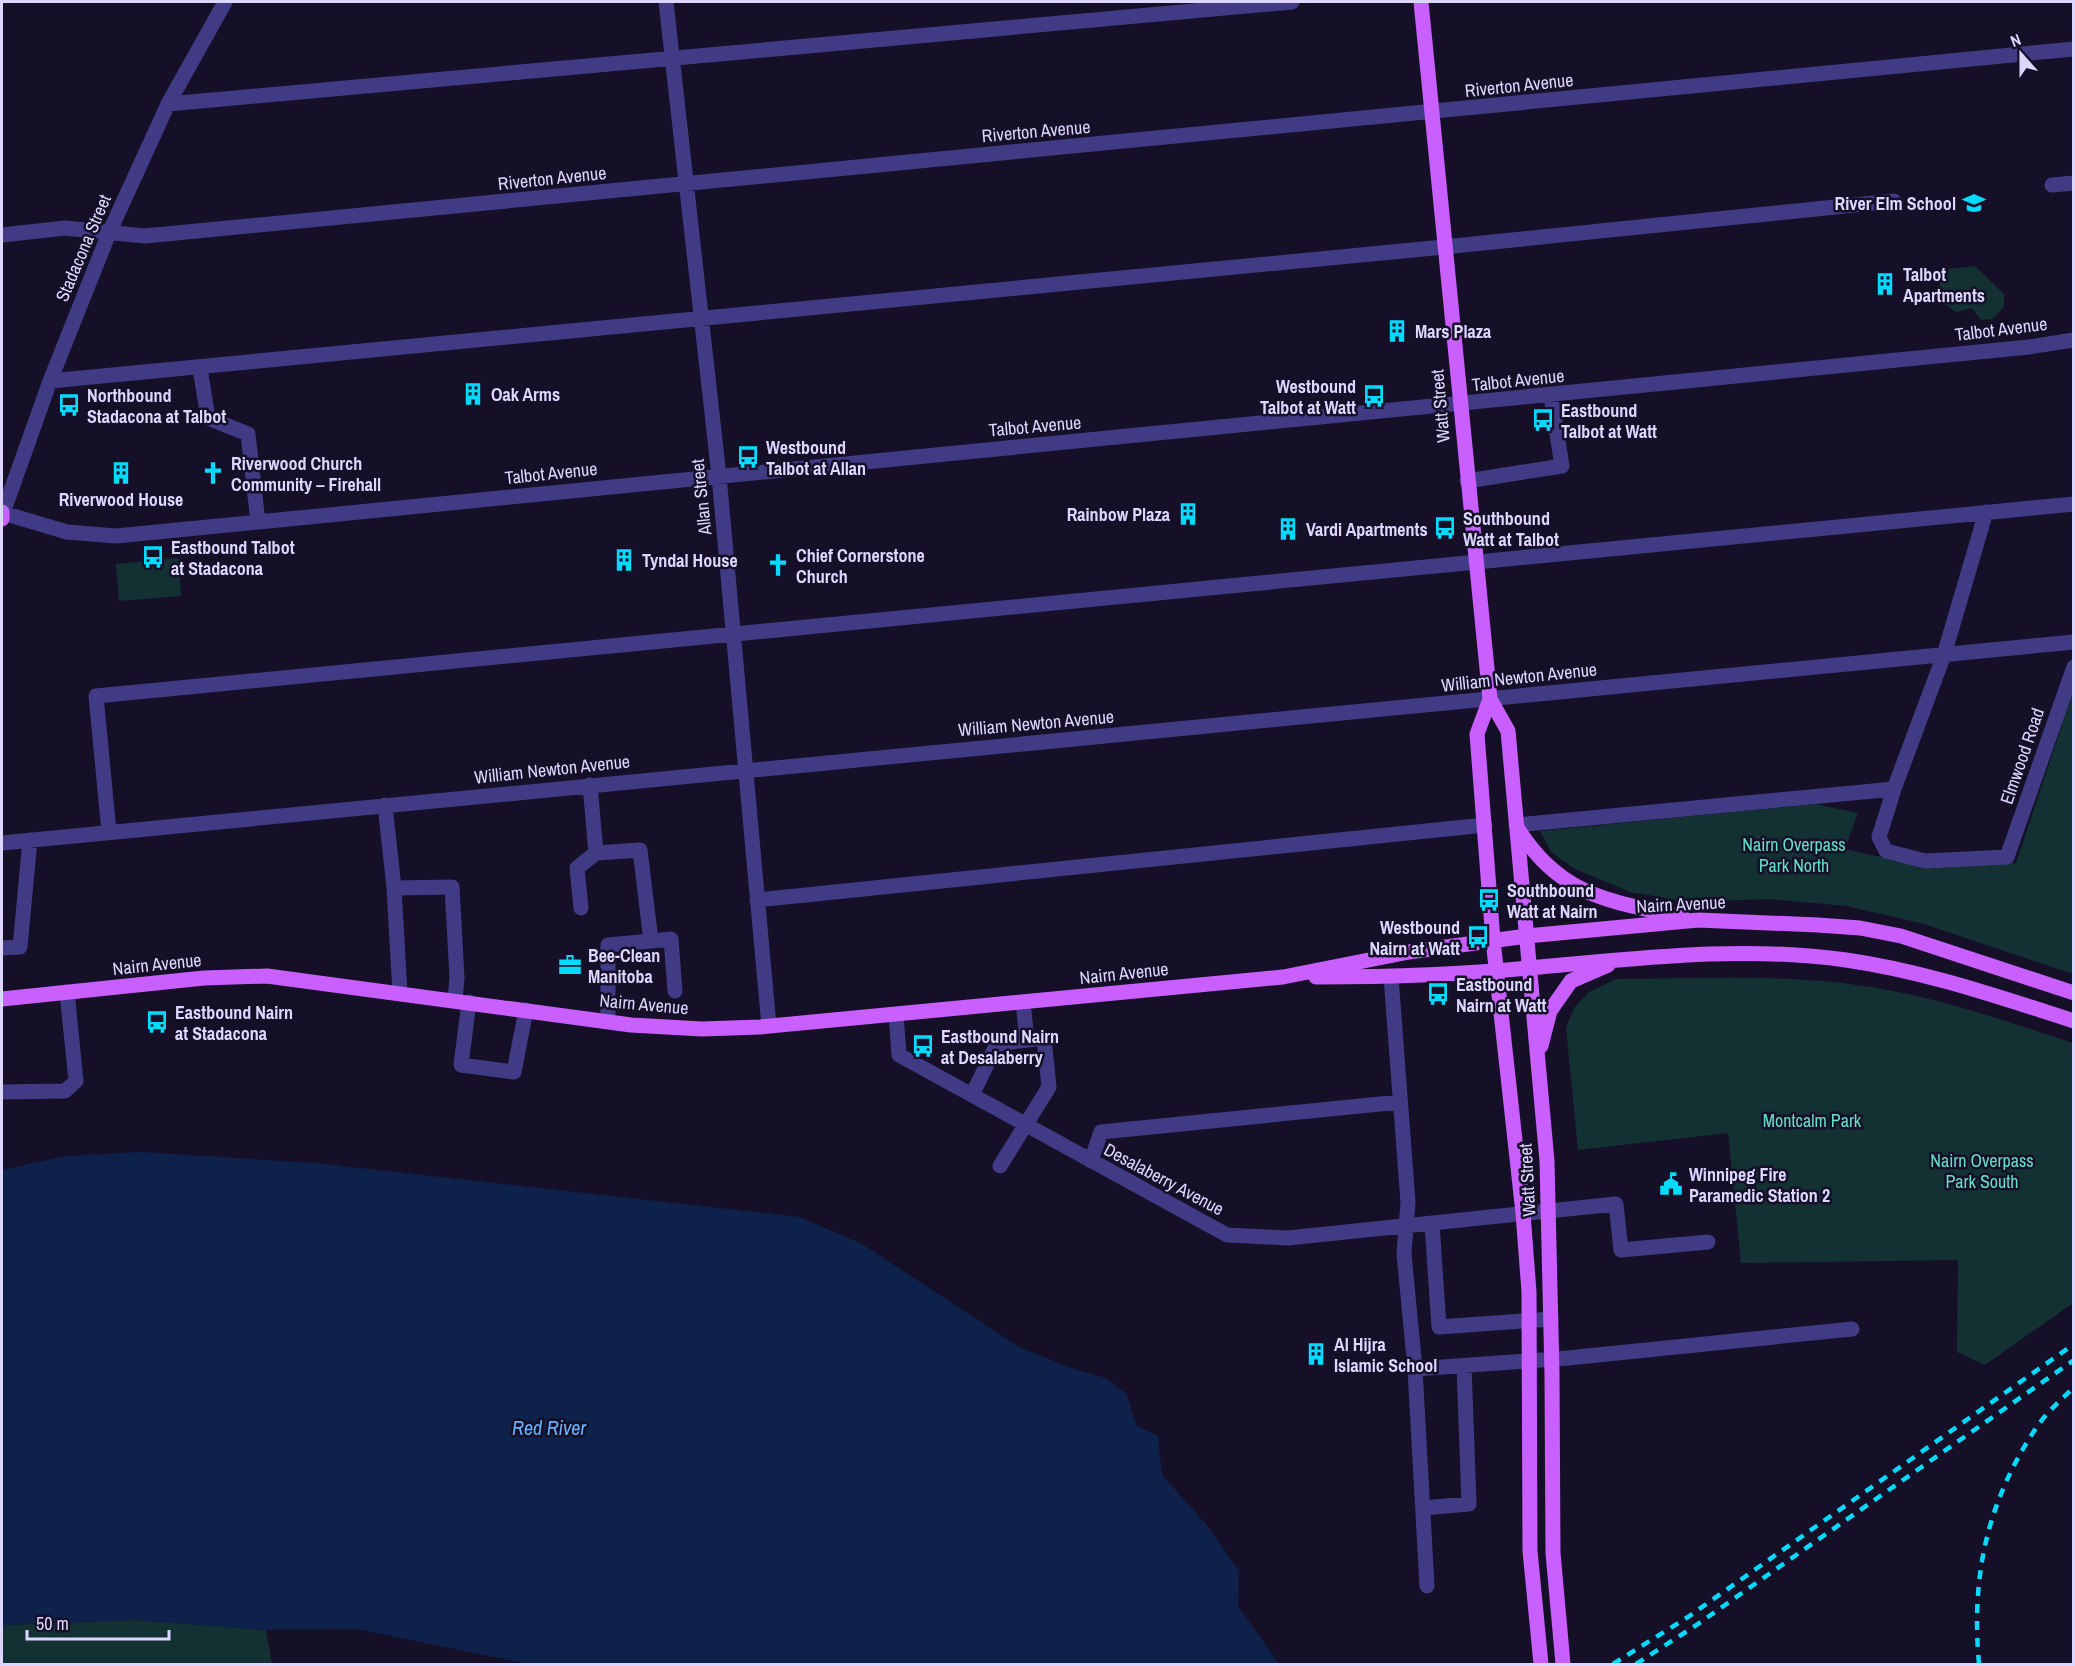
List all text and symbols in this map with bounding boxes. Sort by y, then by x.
north arrow [1991,24,2051,84]
text: N [2007,28,2024,52]
street label: Riverton Avenue [1464,67,1574,103]
street label: Riverton Avenue [981,114,1091,148]
street label: Riverton Avenue [497,160,607,196]
school or university icon: River Elm School [1961,190,1987,216]
street label: Stadacona Street [49,191,117,305]
place label: River Elm School [1835,191,1956,216]
place label: Talbot Apartments [1903,262,1985,308]
building icon: Talbot Apartments [1872,271,1898,297]
street label: Talbot Avenue [1953,311,2049,347]
building icon: Mars Plaza [1384,318,1410,344]
place label: Mars Plaza [1415,319,1492,344]
street label: Talbot Avenue [1471,363,1565,397]
street label: Watt Street [1424,368,1456,444]
place label: Westbound Talbot at Watt [1260,374,1356,420]
building icon: Oak Arms [460,381,486,407]
place label: Oak Arms [491,382,560,407]
place label: Northbound Stadacona at Talbot [87,383,226,429]
bus stop icon: Westbound Talbot at Watt [1361,383,1387,409]
bus stop icon: Northbound Stadacona at Talbot [56,392,82,418]
place label: Eastbound Talbot at Watt [1561,398,1657,444]
bus stop icon: Eastbound Talbot at Watt [1530,407,1556,433]
street label: Talbot Avenue [988,410,1082,442]
place label: Westbound Talbot at Allan [766,435,866,481]
bus stop icon: Westbound Talbot at Allan [735,444,761,470]
place label: Riverwood Church Community – Firehall [231,451,381,497]
street label: Talbot Avenue [504,456,598,490]
street label: Allan Street [685,458,718,537]
building icon: Riverwood House [108,460,134,486]
church icon: Riverwood Church Community – Firehall [200,460,226,486]
place label: Riverwood House [59,487,183,512]
building icon: Rainbow Plaza [1175,501,1201,527]
place label: Rainbow Plaza [1067,502,1171,527]
place label: Southbound Watt at Talbot [1463,506,1559,552]
bus stop icon: Southbound Watt at Talbot [1432,515,1458,541]
building icon: Vardi Apartments [1275,516,1301,542]
place label: Vardi Apartments [1306,517,1428,542]
place label: Eastbound Talbot at Stadacona [171,535,295,581]
place label: Chief Cornerstone Church [796,543,925,589]
bus stop icon: Eastbound Talbot at Stadacona [140,544,166,570]
building icon: Tyndal House [611,547,637,573]
place label: Tyndal House [642,548,738,573]
church icon: Chief Cornerstone Church [765,552,791,578]
street label: William Newton Avenue [1440,656,1598,698]
street label: William Newton Avenue [957,704,1115,742]
street label: Elmwood Road [1994,705,2050,807]
street label: William Newton Avenue [473,748,631,790]
park label: Nairn Overpass Park North [1742,832,1846,878]
place label: Southbound Watt at Nairn [1507,878,1598,924]
bus stop icon: Southbound Watt at Nairn [1476,887,1502,913]
street label: Nairn Avenue [1636,889,1726,919]
place label: Westbound Nairn at Watt [1370,915,1460,961]
bus stop icon: Westbound Nairn at Watt [1465,924,1491,950]
place label: Bee-Clean Manitoba [588,943,660,989]
street label: Nairn Avenue [111,947,203,981]
office icon: Bee-Clean Manitoba [557,952,583,978]
street label: Nairn Avenue [1078,956,1170,990]
place label: Eastbound Nairn at Watt [1456,972,1547,1018]
bus stop icon: Eastbound Nairn at Watt [1425,981,1451,1007]
street label: Nairn Avenue [598,988,690,1020]
place label: Eastbound Nairn at Stadacona [175,1000,293,1046]
bus stop icon: Eastbound Nairn at Stadacona [144,1009,170,1035]
place label: Eastbound Nairn at Desalaberry [941,1024,1059,1070]
bus stop icon: Eastbound Nairn at Desalaberry [910,1033,936,1059]
park label: Montcalm Park [1763,1108,1862,1133]
street label: Desalaberry Avenue [1100,1137,1228,1221]
street label: Watt Street [1513,1143,1541,1217]
park label: Nairn Overpass Park South [1930,1148,2034,1194]
place label: Winnipeg Fire Paramedic Station 2 [1689,1162,1830,1208]
public building icon: Winnipeg Fire Paramedic Station 2 [1658,1171,1684,1197]
place label: Al Hijra Islamic School [1334,1332,1437,1378]
building icon: Al Hijra Islamic School [1303,1341,1329,1367]
water label: Red River [512,1414,586,1441]
scale bar [27,1603,170,1641]
text: 50 m [36,1611,69,1636]

